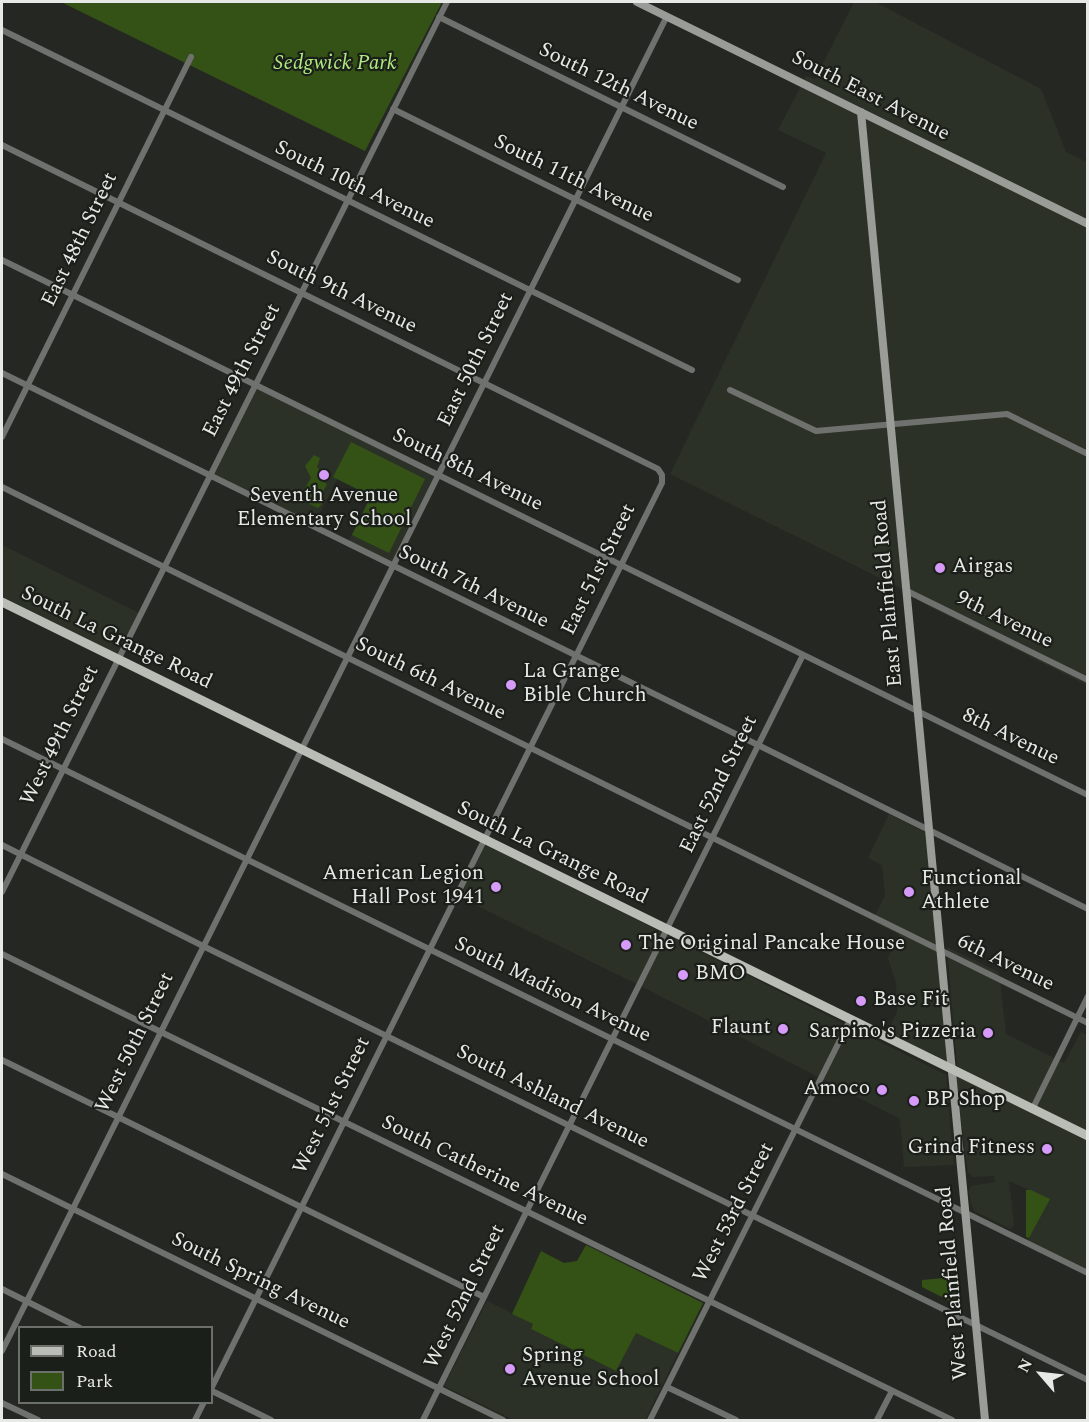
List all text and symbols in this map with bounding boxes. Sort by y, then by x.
street label: South 12th Avenue [534,38,702,138]
street label: South East Avenue [787,46,953,148]
park label: Sedgwick Park [273,52,397,78]
street label: South 11th Avenue [489,130,657,230]
street label: South 10th Avenue [270,136,438,236]
street label: East 48th Street [38,169,124,311]
street label: South 9th Avenue [262,246,420,340]
street label: East 50th Street [434,289,520,431]
street label: East 49th Street [199,300,287,442]
street label: South 8th Avenue [388,424,546,518]
marker: Seventh Avenue Elementary School [317,468,331,482]
place label: Seventh Avenue Elementary School [237,484,411,534]
street label: East Plainfield Road [868,498,910,688]
street label: East 51st Street [557,500,643,640]
street label: South 7th Avenue [394,541,552,635]
place label: Airgas [952,555,1013,581]
marker: Airgas [933,561,947,575]
street label: South La Grange Road [16,582,216,696]
street label: 9th Avenue [951,587,1057,655]
street label: South 6th Avenue [351,633,509,727]
place label: La Grange Bible Church [523,660,647,710]
street label: West 49th Street [16,662,106,810]
marker: La Grange Bible Church [504,678,518,692]
street label: 8th Avenue [957,704,1063,772]
street label: East 52nd Street [676,712,764,858]
street label: South La Grange Road [452,797,652,911]
place label: American Legion Hall Post 1941 [322,862,484,912]
place label: Functional Athlete [921,867,1022,917]
marker: American Legion Hall Post 1941 [489,880,503,894]
marker: Functional Athlete [902,885,916,899]
street label: 6th Avenue [952,930,1058,998]
street label: South Madison Avenue [450,932,654,1050]
place label: The Original Pancake House [638,932,905,958]
marker: The Original Pancake House [619,938,633,952]
place label: BMO [695,962,746,988]
marker: BMO [676,968,690,982]
street label: West 50th Street [91,969,181,1117]
place label: Base Fit [873,988,948,1014]
marker: Base Fit [854,994,868,1008]
place label: Flaunt [711,1016,771,1042]
place label: Sarpino's Pizzeria [809,1020,976,1046]
marker: Flaunt [776,1022,790,1036]
marker: Sarpino's Pizzeria [981,1026,995,1040]
street label: West 51st Street [289,1033,377,1179]
street label: South Ashland Avenue [451,1040,653,1156]
place label: Amoco [803,1077,870,1103]
marker: Amoco [875,1083,889,1097]
place label: BP Shop [926,1088,1005,1114]
marker: BP Shop [907,1094,921,1108]
street label: South Catherine Avenue [377,1111,591,1233]
place label: Grind Fitness [908,1136,1035,1162]
street label: West 53rd Street [689,1139,781,1287]
marker: Grind Fitness [1040,1142,1054,1156]
street label: West Plainfield Road [933,1185,975,1381]
street label: West 52nd Street [420,1221,512,1373]
street label: South Spring Avenue [167,1228,353,1336]
legend [18,1326,213,1404]
text: Road [76,1338,117,1365]
place label: Spring Avenue School [522,1344,659,1394]
north arrow [1011,1344,1071,1404]
text: N [1011,1354,1039,1377]
marker: Spring Avenue School [503,1362,517,1376]
text: Park [76,1368,113,1395]

